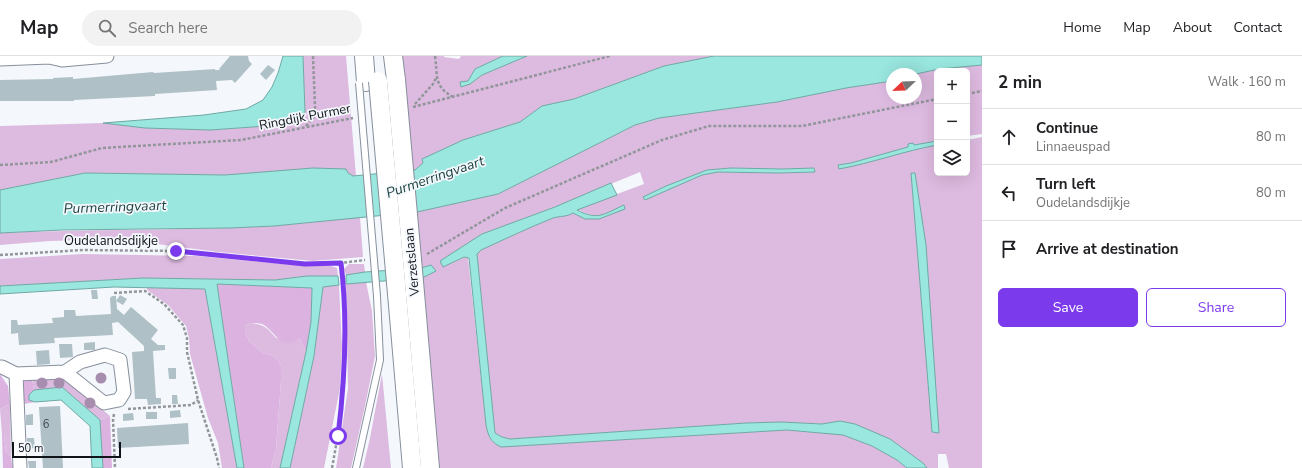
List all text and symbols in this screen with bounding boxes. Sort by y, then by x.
search box [82,10,362,46]
text: Map [20,15,58,41]
icon: search [96,17,118,39]
text: Search here [128,18,208,38]
text: Home [1063,18,1101,37]
text: Map [1123,18,1151,37]
text: About [1173,18,1212,37]
text: Contact [1234,18,1282,37]
north arrow [886,68,922,104]
map controls [934,68,970,176]
button: + [934,68,970,104]
text: 2 min [998,71,1042,94]
text: Walk · 160 m [1208,73,1286,91]
street label: Ringdijk Purmer [258,99,353,135]
button: − [934,104,970,140]
text: Continue [1036,118,1098,138]
icon: ahead [998,126,1020,148]
text: 80 m [1256,128,1286,146]
text: Linnaeuspad [1036,138,1110,156]
button: layers [934,140,970,176]
water label: Purmerringvaart [383,151,488,203]
text: Turn left [1036,174,1095,194]
icon: left [998,182,1020,204]
text: 80 m [1256,184,1286,202]
text: Oudelandsdijkje [1036,194,1130,212]
water label: Purmerringvaart [63,196,168,218]
street label: Verzetslaan [400,227,424,298]
street label: Oudelandsdijkje [64,232,158,250]
icon: arrive [998,238,1020,260]
text: Arrive at destination [1036,239,1179,259]
route end [167,242,185,260]
button: Save [998,288,1138,327]
button: Share [1146,288,1286,327]
house number: 6 [43,417,50,432]
route start [329,427,347,445]
scale bar [12,440,121,459]
text: 50 m [18,441,43,456]

